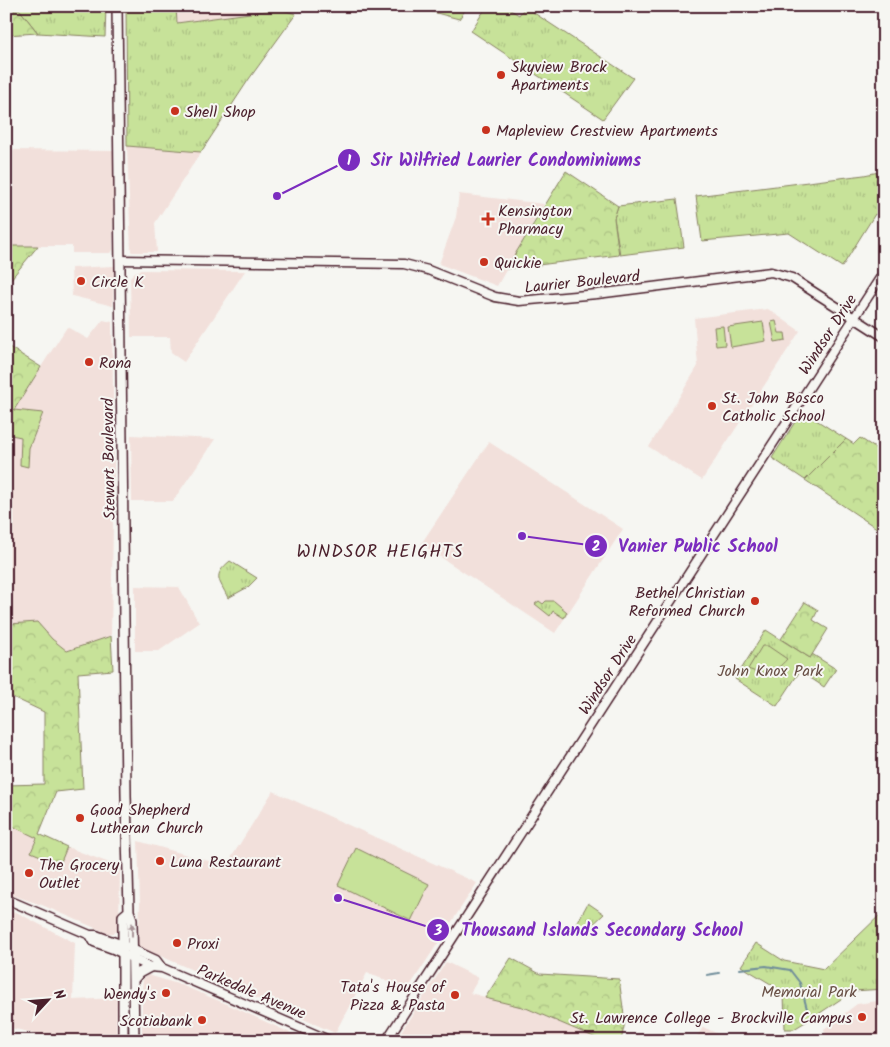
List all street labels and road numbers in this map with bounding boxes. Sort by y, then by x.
street label: Laurier Boulevard [523,264,642,301]
street label: Windsor Drive [793,289,864,380]
street label: Stewart Boulevard [96,397,123,520]
street label: Windsor Drive [573,629,644,720]
street label: Parkedale Avenue [193,958,310,1027]

